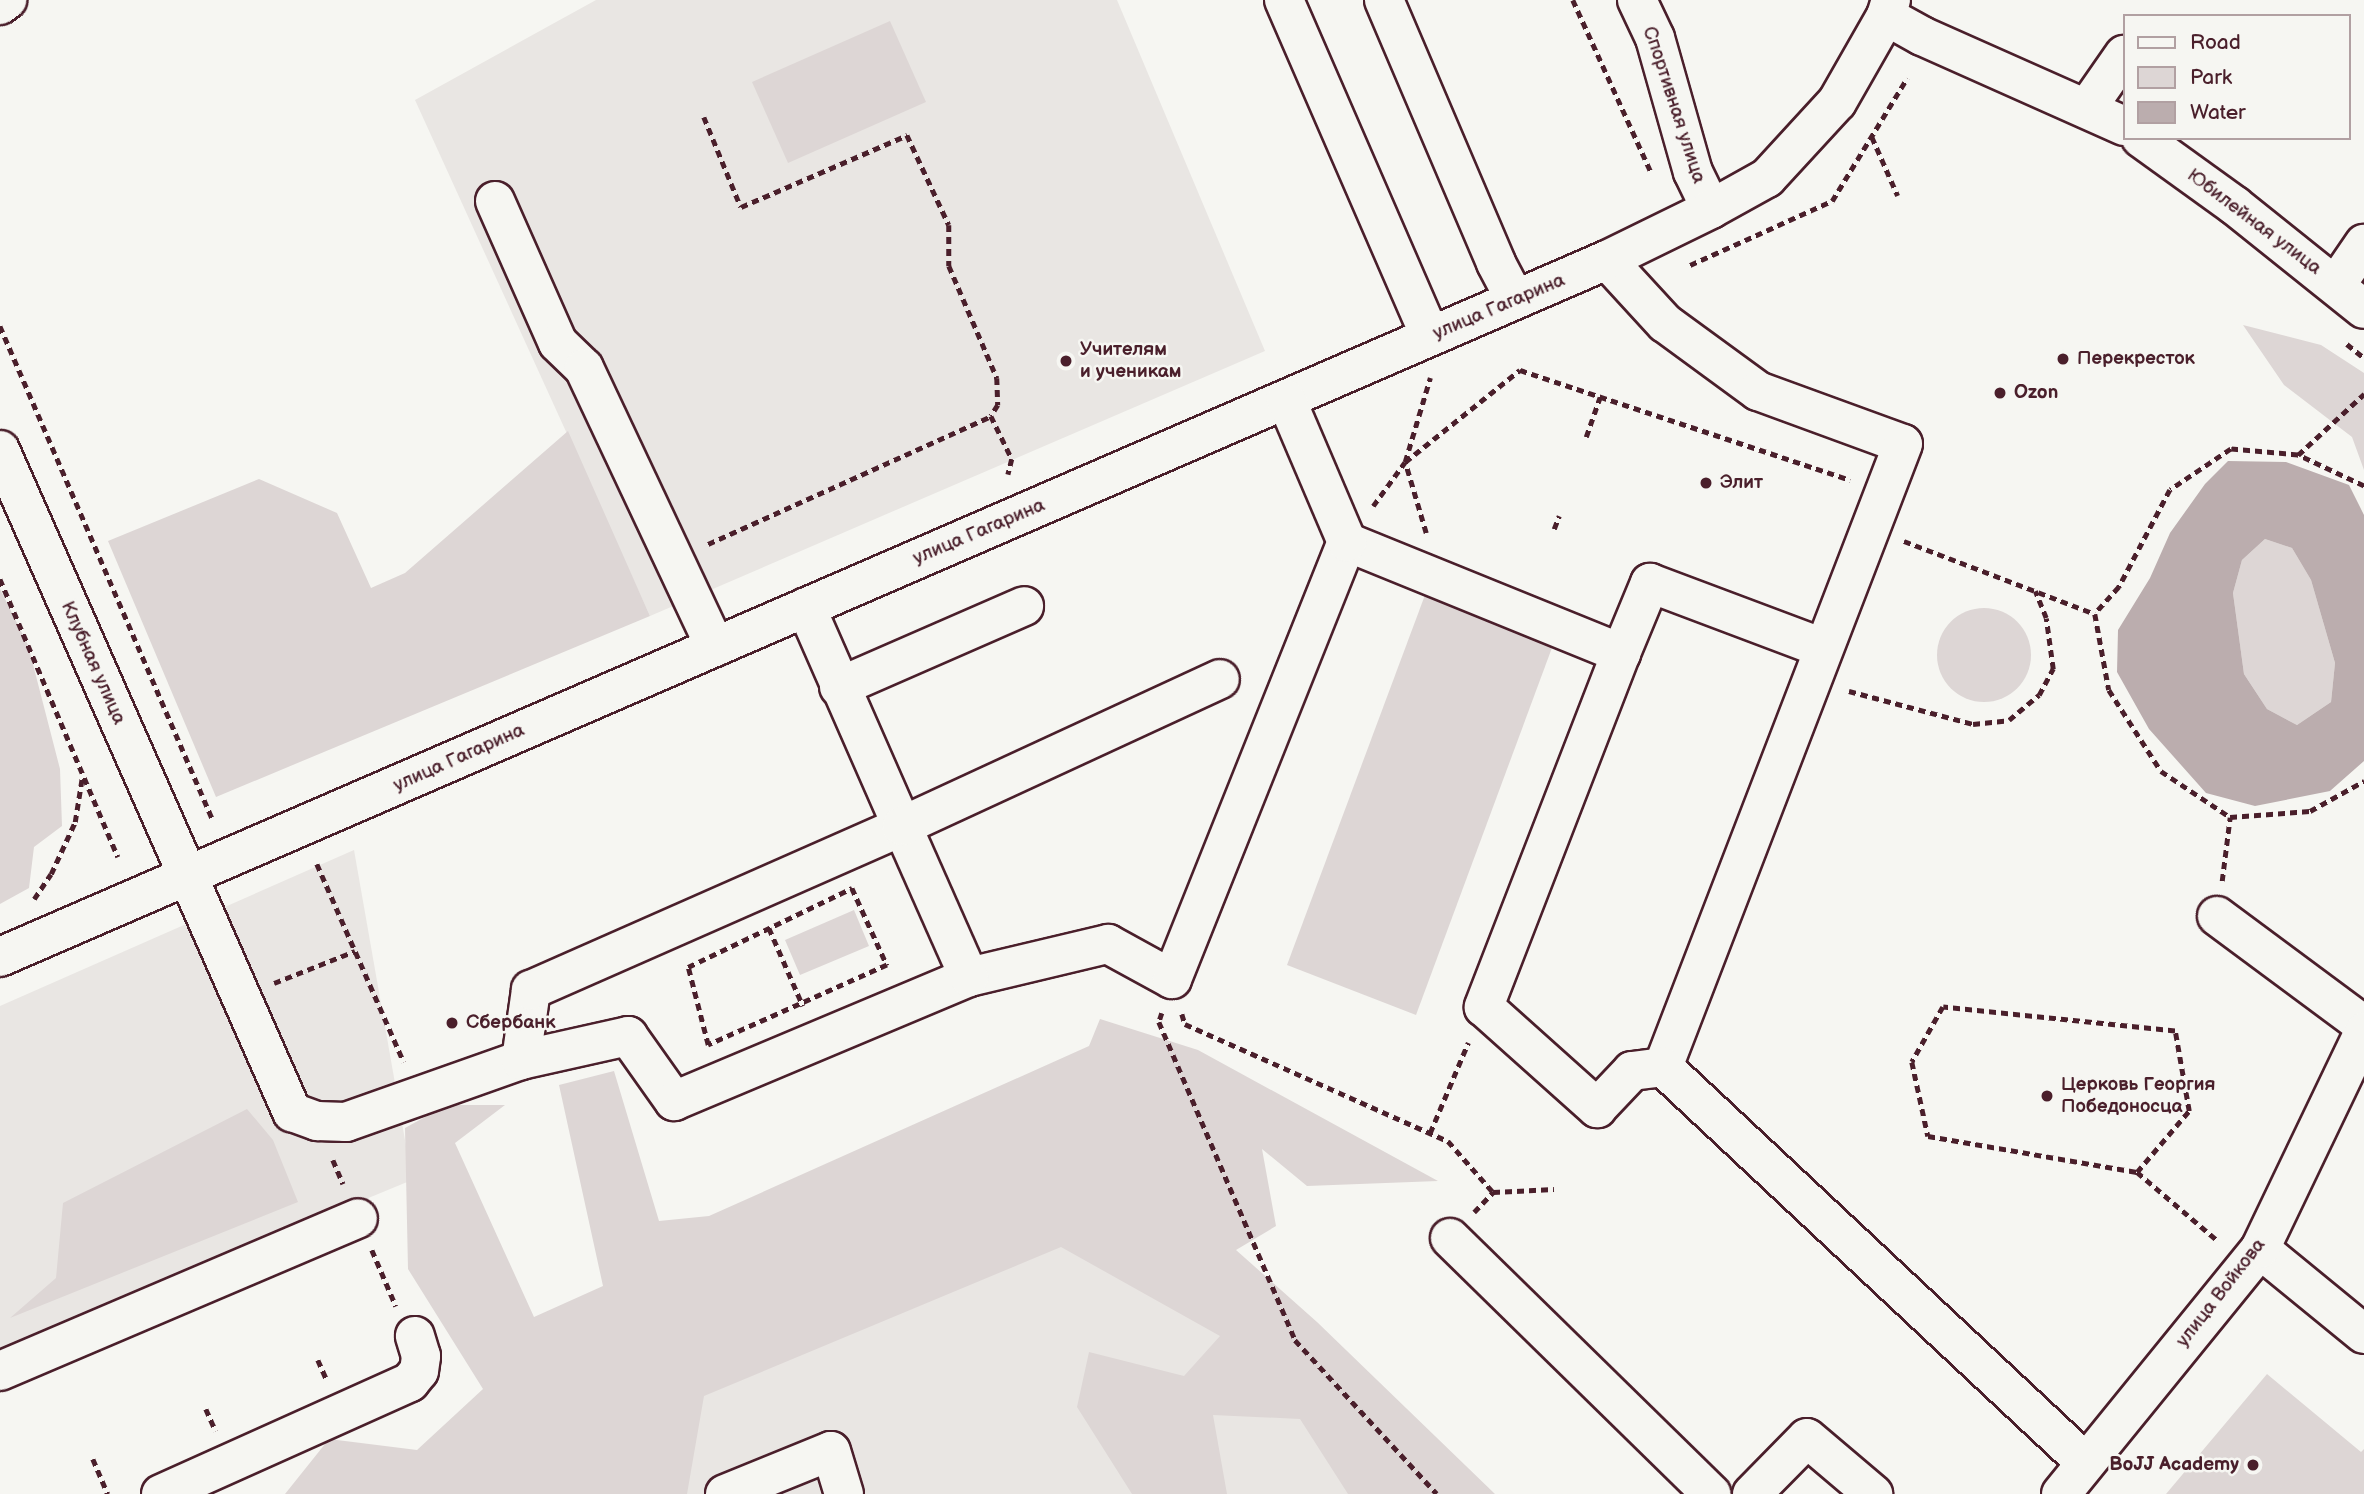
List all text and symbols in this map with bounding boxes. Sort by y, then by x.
legend [2122,14,2350,140]
street label: Спортивная улица [1638,24,1710,186]
text: Road [2190,30,2241,55]
text: Park [2190,65,2232,90]
text: Water [2190,100,2246,125]
street label: Юбилейная улица [2182,164,2326,280]
street label: улица Гагарина [1430,269,1568,345]
place label: Учителям и ученикам [1080,339,1181,383]
place label: Перекресток [2077,348,2195,370]
marker: Перекресток [2055,351,2071,367]
marker: Учителям и ученикам [1058,353,1074,369]
place label: Ozon [2014,382,2058,404]
marker: Ozon [1992,385,2008,401]
place label: Элит [1720,472,1763,494]
marker: Элит [1698,475,1714,491]
street label: улица Гагарина [910,494,1048,570]
street label: Клубная улица [56,598,130,728]
street label: улица Гагарина [390,719,528,797]
place label: Сбербанк [466,1012,556,1034]
marker: Сбербанк [444,1015,460,1031]
place label: Церковь Георгия Победоносца [2061,1074,2215,1118]
marker: Церковь Георгия Победоносца [2039,1088,2055,1104]
street label: улица Войкова [2172,1234,2270,1352]
place label: BoJJ Academy [2109,1454,2239,1476]
marker: BoJJ Academy [2245,1457,2261,1473]

